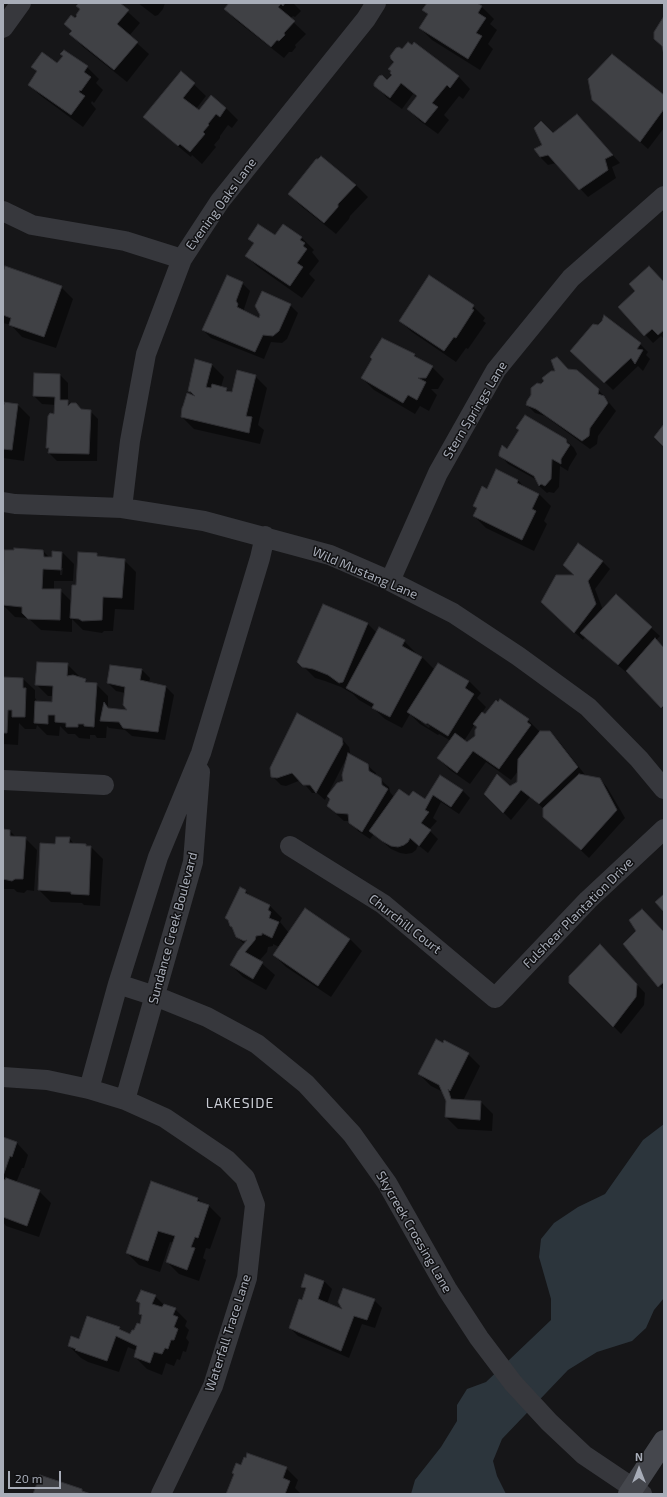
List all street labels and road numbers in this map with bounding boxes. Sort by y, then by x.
street label: Evening Oaks Lane [182,155,260,253]
street label: Stern Springs Lane [440,359,510,461]
street label: Wild Mustang Lane [310,544,420,602]
street label: Sundance Creek Boulevard [145,850,201,1006]
street label: Fulshear Plantation Drive [520,855,636,971]
street label: Churchill Court [366,891,444,957]
street label: Skycreek Crossing Lane [373,1168,455,1296]
street label: Waterfall Trace Lane [202,1272,254,1394]

